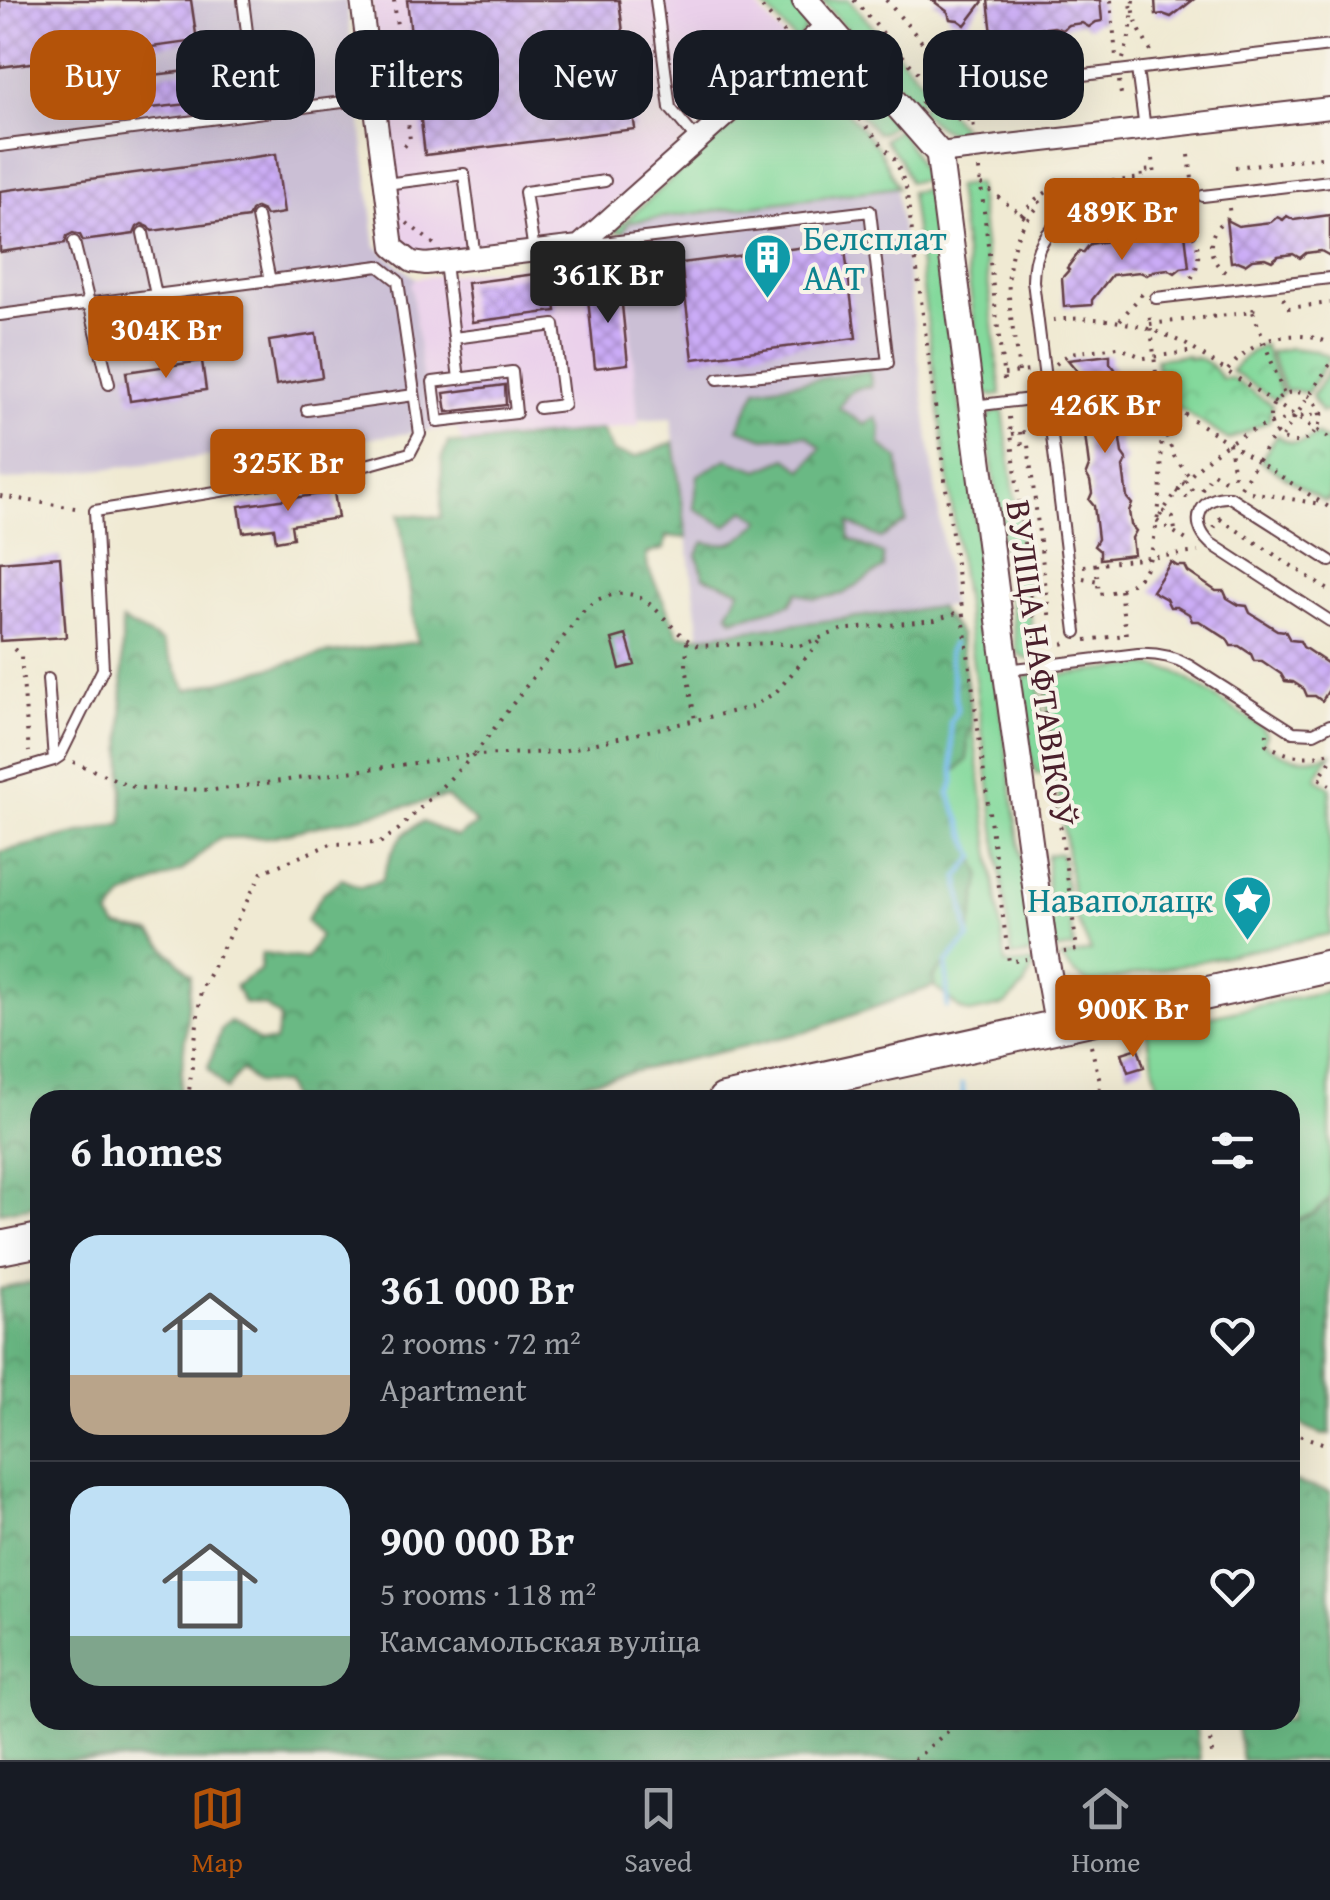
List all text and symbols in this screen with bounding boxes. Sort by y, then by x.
chip: Buy [30,30,156,120]
chip: Rent [176,30,315,120]
chip: Filters [335,30,499,120]
chip: New [519,30,653,120]
chip: Apartment [673,30,903,120]
chip: House [923,30,1084,120]
pin: 489K Br [1030,178,1214,263]
text: 489K Br [1066,187,1178,234]
place label: Белсплат ААТ [803,212,947,303]
building icon: Белсплат ААТ [742,232,794,300]
pin: 361K Br [516,241,700,326]
text: 361K Br [552,250,664,297]
pin: 304K Br [74,296,258,381]
text: 304K Br [110,305,222,352]
pin: 426K Br [1013,371,1197,456]
text: 426K Br [1049,380,1161,427]
pin: 325K Br [196,429,380,514]
text: 325K Br [232,438,344,485]
street label: ВУЛІЦА НАФТАВІКОЎ [993,497,1090,830]
place label: Наваполацк [1028,874,1214,925]
place icon: Наваполацк [1222,874,1274,942]
pin: 900K Br [1041,975,1225,1060]
text: 900K Br [1077,984,1189,1031]
text: 6 homes [70,1120,223,1181]
icon: filters [1205,1123,1260,1178]
text: 361 000 Br [380,1258,574,1319]
icon: home [150,1275,270,1395]
icon: heart [1205,1308,1260,1363]
text: 2 rooms · 72 m² [380,1319,581,1366]
text: Apartment [380,1366,527,1413]
text: 900 000 Br [380,1509,574,1570]
icon: home [150,1526,270,1646]
icon: heart [1205,1559,1260,1614]
text: 5 rooms · 118 m² [380,1570,596,1617]
text: Камсамольская вуліца [380,1617,700,1664]
tab: Map [190,1781,245,1882]
tab: Saved [624,1781,692,1882]
tab: Home [1071,1781,1140,1882]

